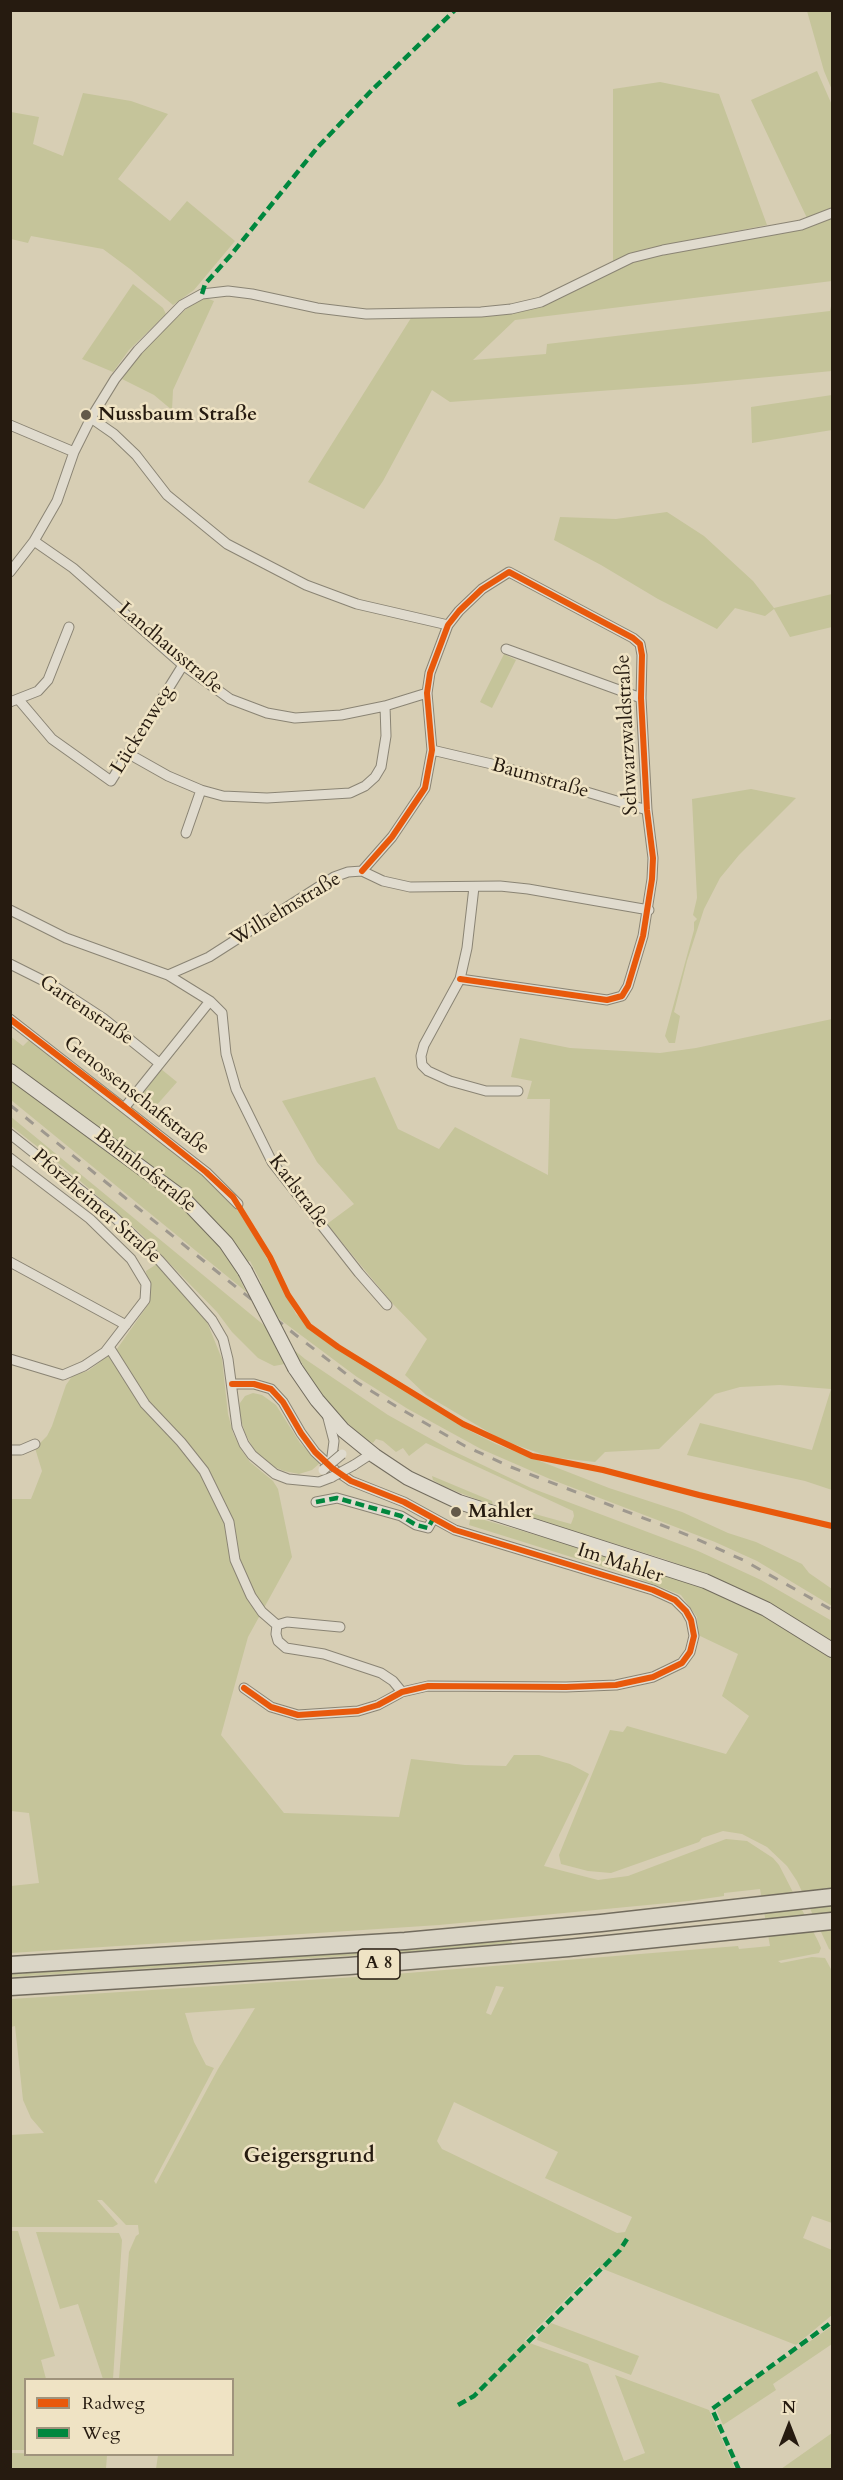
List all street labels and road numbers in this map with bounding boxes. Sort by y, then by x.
street label: Landhausstraße [113,598,227,700]
street label: Schwarzwaldstraße [612,654,644,816]
street label: Lückenweg [106,681,180,779]
street label: Baumstraße [489,754,591,804]
street label: Wilhelmstraße [226,868,346,952]
street label: Gartenstraße [34,971,138,1051]
street label: Genossenschaftstraße [58,1032,214,1160]
street label: Bahnhofstraße [89,1124,201,1218]
street label: Pforzheimer Straße [27,1145,165,1269]
street label: Karlstraße [263,1150,333,1234]
street label: Im Mahler [574,1539,666,1589]
road number: A 8 [358,1949,400,1979]

